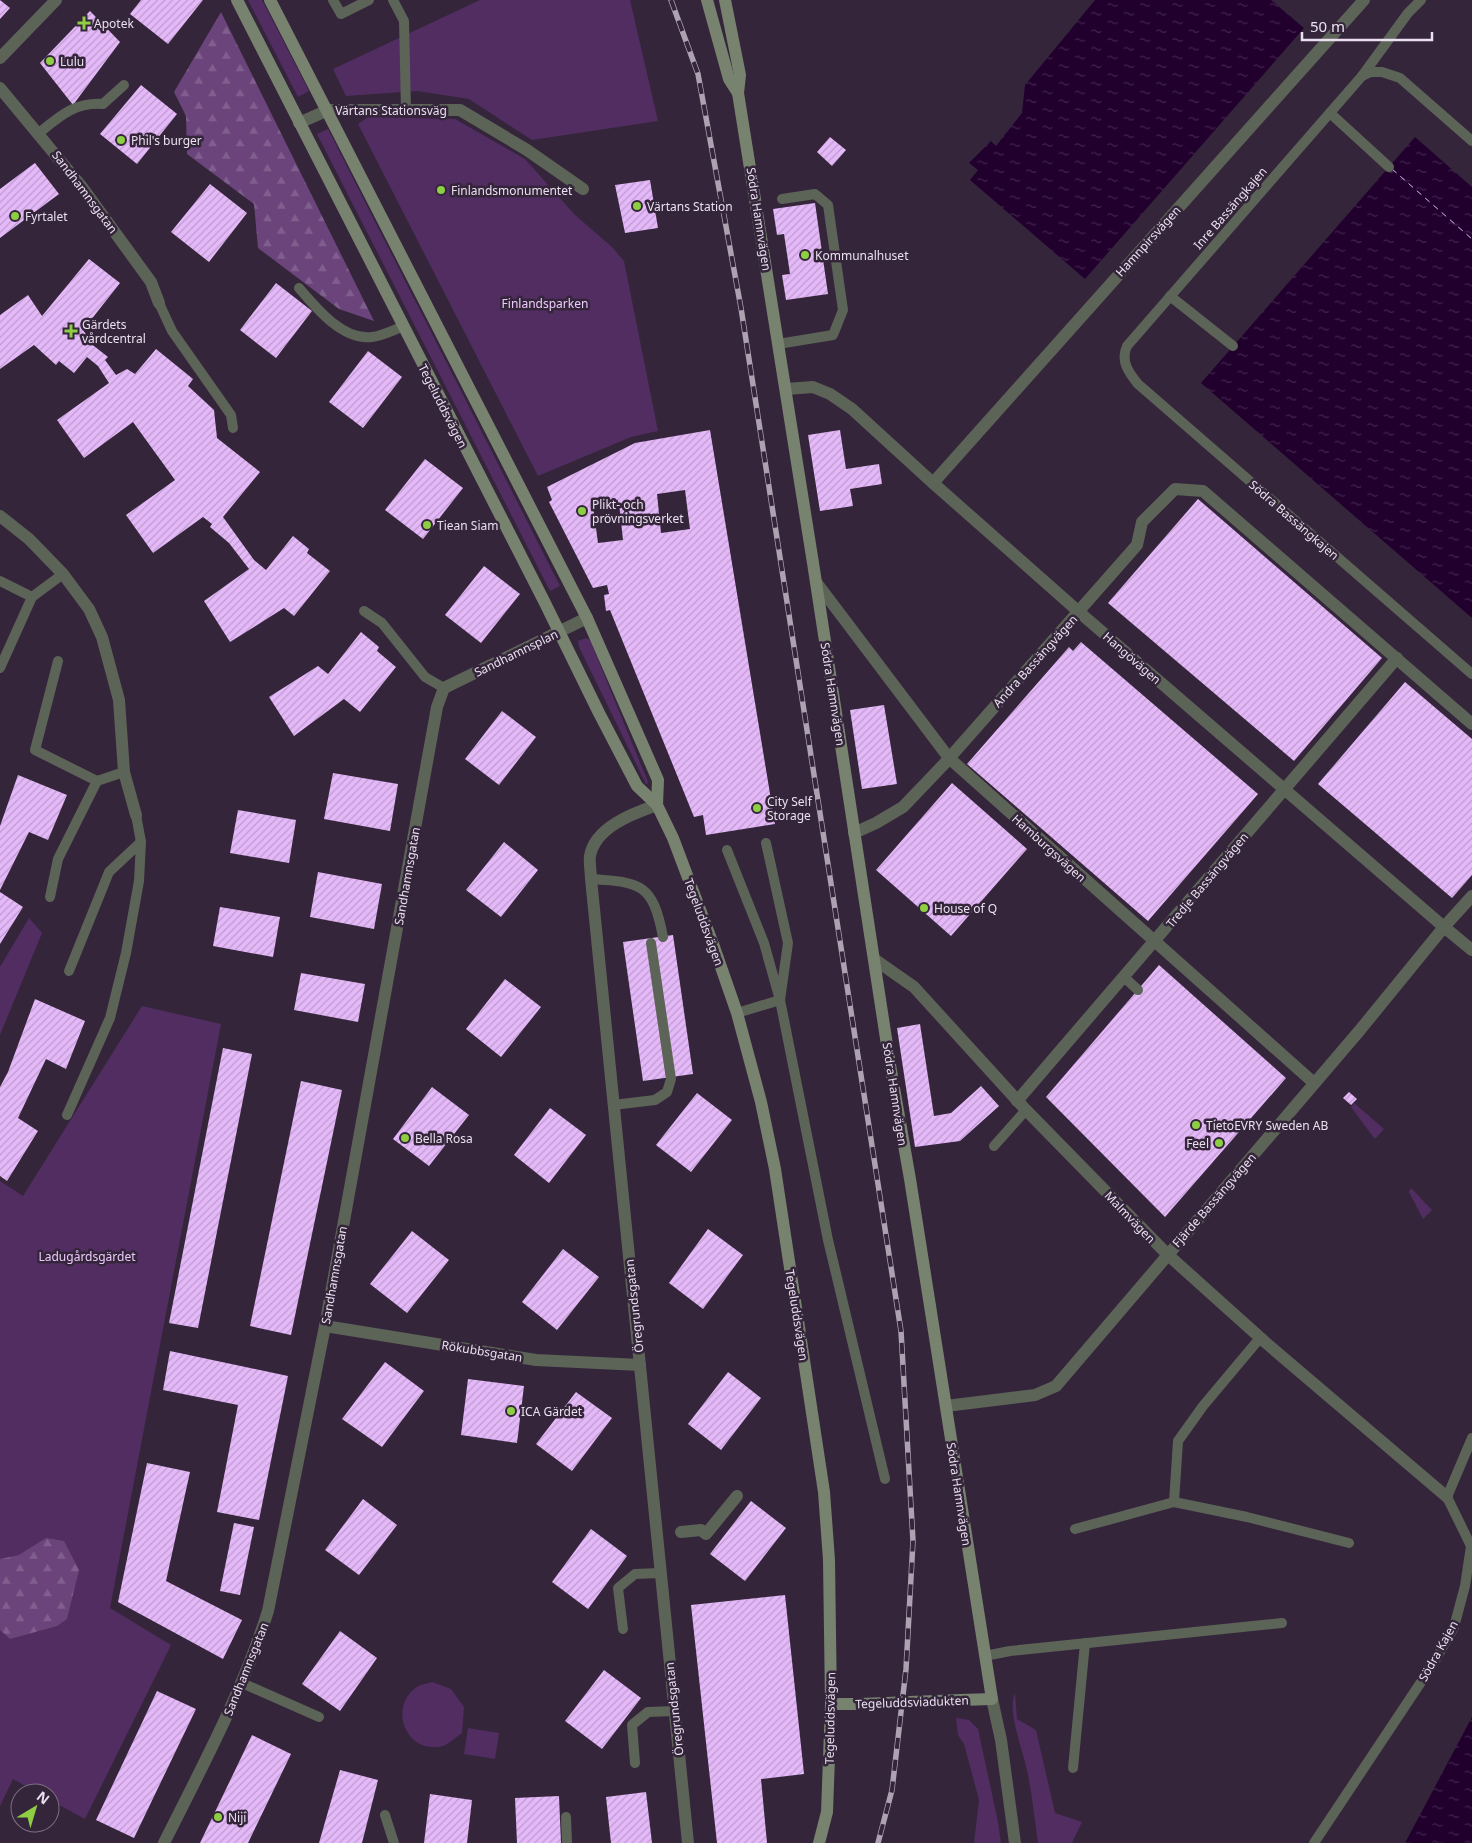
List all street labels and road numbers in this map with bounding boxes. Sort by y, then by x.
street label: Värtans Stationsväg [335,102,447,119]
street label: Sandhamnsgatan [48,147,122,237]
street label: Inre Bassängkajen [1189,163,1271,253]
street label: Södra Hamnvägen [742,166,776,272]
street label: Hamnpirsvägen [1112,202,1184,280]
street label: Tegeluddsvägen [415,361,471,451]
street label: Södra Bassängkajen [1245,476,1343,564]
street label: Andra Bassängvägen [989,611,1081,711]
street label: Sandhamnsplan [471,625,561,681]
street label: Hangövägen [1099,628,1165,688]
street label: Södra Hamnvägen [816,641,850,747]
street label: Hamburgsvägen [1008,810,1090,886]
street label: Sandhamnsgatan [390,826,424,926]
street label: Tredje Bassängvägen [1162,829,1252,931]
street label: Tegeluddsvägen [680,876,728,968]
street label: Södra Hamnvägen [878,1041,912,1147]
street label: Fjärde Bassängvägen [1168,1149,1260,1251]
street label: Malmvägen [1101,1187,1159,1247]
street label: Sandhamnsgatan [317,1225,351,1325]
street label: Öregrundsgatan [621,1258,647,1354]
street label: Tegeluddsvägen [781,1268,813,1362]
street label: Rökubbsgatan [440,1336,524,1366]
street label: Södra Hamnvägen [942,1441,976,1547]
street label: Södra Kajen [1414,1617,1462,1685]
street label: Sandhamnsgatan [220,1620,272,1718]
street label: Öregrundsgatan [661,1661,687,1757]
street label: Tegeluddsvägen [821,1672,839,1764]
street label: Tegeluddsviadukten [855,1692,969,1712]

